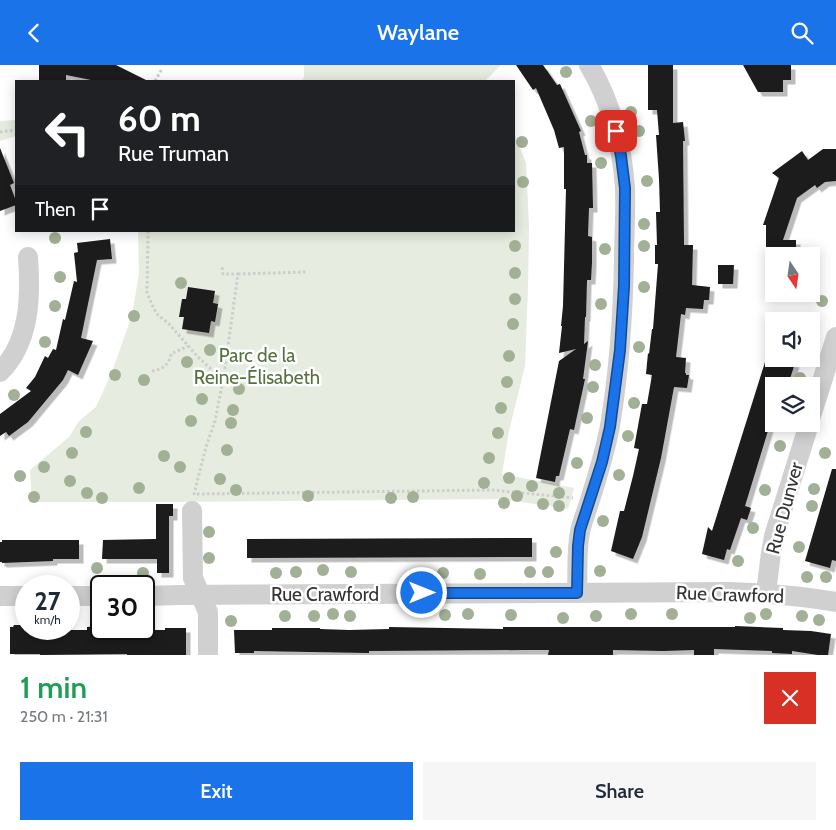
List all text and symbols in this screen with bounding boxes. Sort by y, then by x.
icon: back [20,19,48,47]
text: Waylane [377,19,459,46]
icon: search [788,19,816,47]
text: 60 m [118,97,201,140]
icon: left [35,100,100,165]
pin [595,110,637,152]
icon: arrive [602,117,630,145]
text: Rue Truman [118,140,229,167]
icon: arrive [86,195,114,223]
text: Then [35,198,76,221]
north arrow [765,247,820,303]
map controls [765,247,820,432]
button: sound [765,312,820,367]
park label: Parc de la Reine-Élisabeth [194,344,320,389]
button: layers [765,377,820,432]
street label: Rue Dunver [761,460,808,557]
position arrow [395,566,447,618]
speed limit sign: 30 [90,575,155,640]
street label: Rue Crawford [676,581,784,608]
street label: Rue Crawford [271,583,379,606]
text: 27 [35,586,60,616]
text: km/h [34,612,61,627]
text: 1 min [20,669,87,706]
button: close [764,672,816,724]
text: 250 m · 21:31 [20,707,108,726]
button: Exit [20,762,413,820]
button: Share [423,762,816,820]

